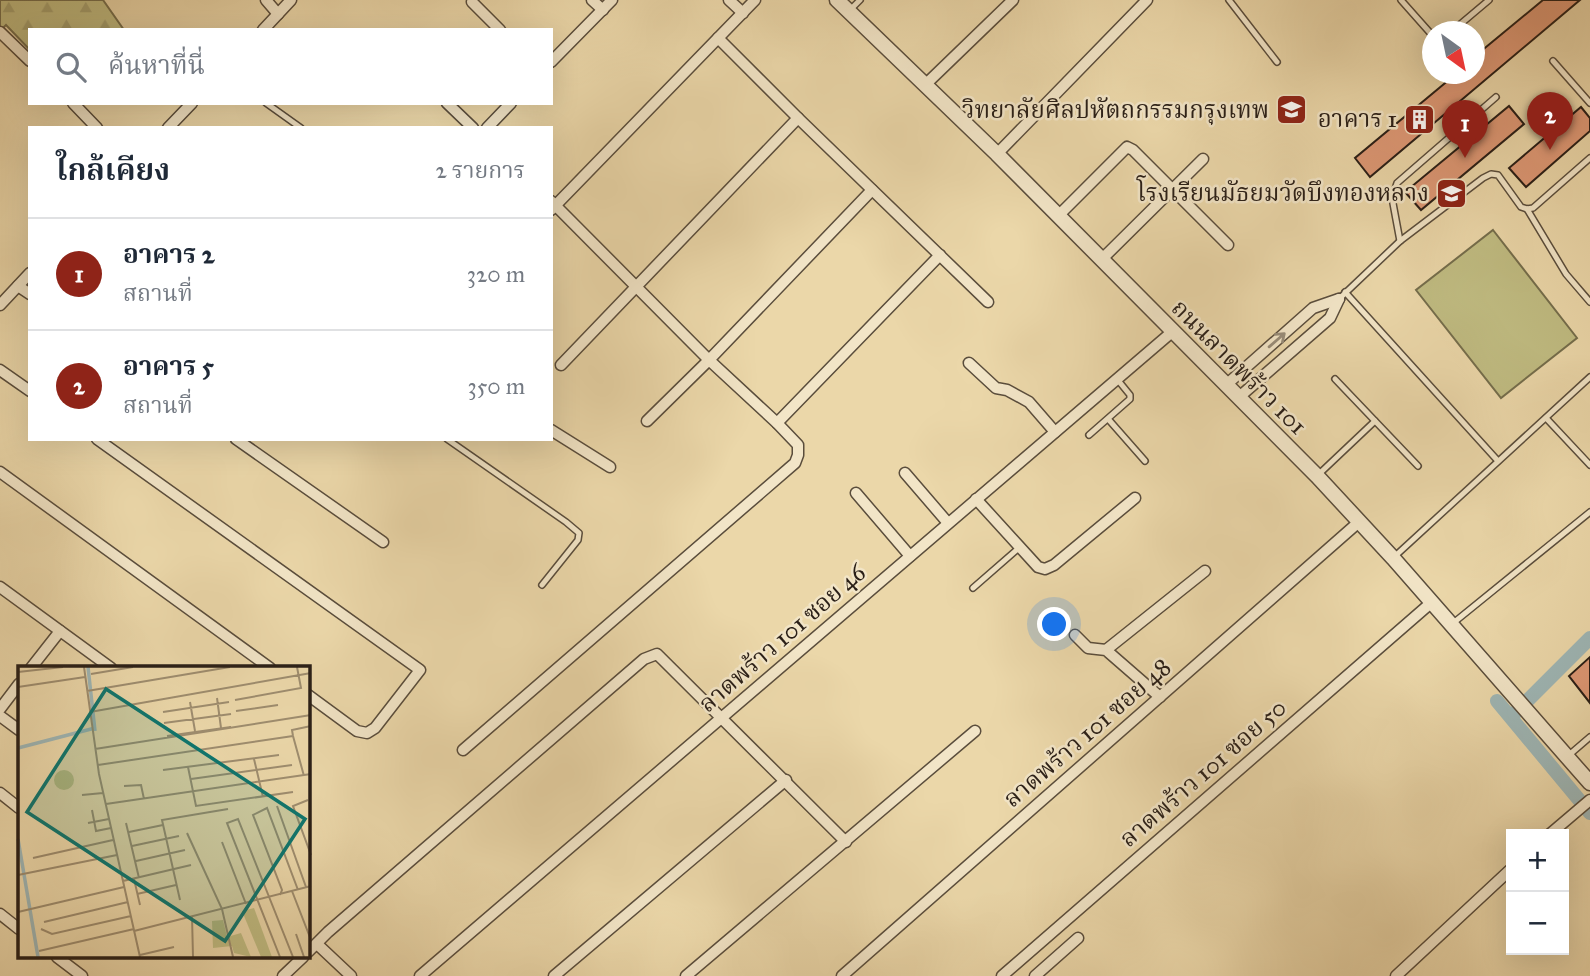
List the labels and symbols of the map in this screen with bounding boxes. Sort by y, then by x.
north arrow [1422,21,1485,84]
pin: 2 [1527,92,1573,150]
school or university icon: วิทยาลัยศิลปหัตถกรรมกรุงเทพ [1275,93,1309,127]
place label: วิทยาลัยศิลปหัตถกรรมกรุงเทพ [962,95,1269,125]
pin: 1 [1442,100,1488,158]
building icon: อาคาร 1 [1403,102,1437,136]
place label: อาคาร 1 [1318,104,1397,134]
place label: โรงเรียนมัธยมวัดบึงทองหลาง [1136,175,1429,208]
school or university icon: โรงเรียนมัธยมวัดบึงทองหลาง [1435,176,1469,210]
street label: ถนนลาดพร้าว 101 [1165,293,1313,441]
one-way arrow [1268,332,1286,348]
street label: ลาดพร้าว 101 ซอย 46 [692,557,872,719]
your location [1037,607,1071,641]
street label: ลาดพร้าว 101 ซอย 48 [997,652,1177,814]
inset map [18,666,310,958]
street label: ลาดพร้าว 101 ซอย 50 [1113,692,1293,854]

